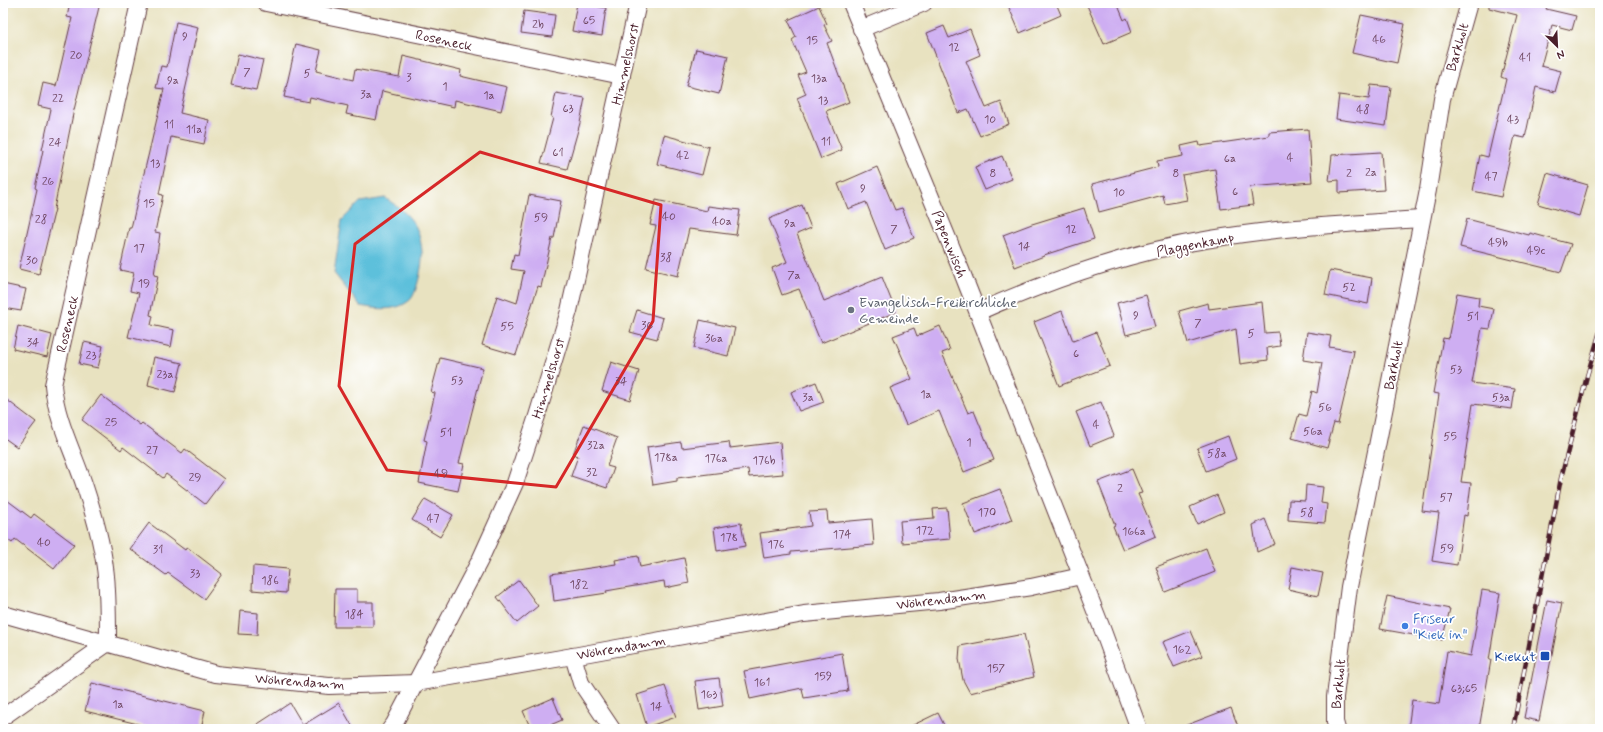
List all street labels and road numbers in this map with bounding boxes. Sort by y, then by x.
street label: Himmelshorst [608,21,644,107]
street label: Barkholt [1442,21,1473,74]
street label: Roseneck [414,26,474,56]
street label: Papenwisch [927,208,971,281]
street label: Plaggenkamp [1155,229,1236,262]
street label: Roseneck [53,294,83,354]
street label: Himmelshorst [528,335,570,421]
street label: Barkholt [1380,339,1408,391]
street label: Wöhrendamm [895,586,987,614]
street label: Wöhrendamm [575,631,667,665]
street label: Barkholt [1328,658,1350,710]
street label: Wöhrendamm [254,670,345,694]

